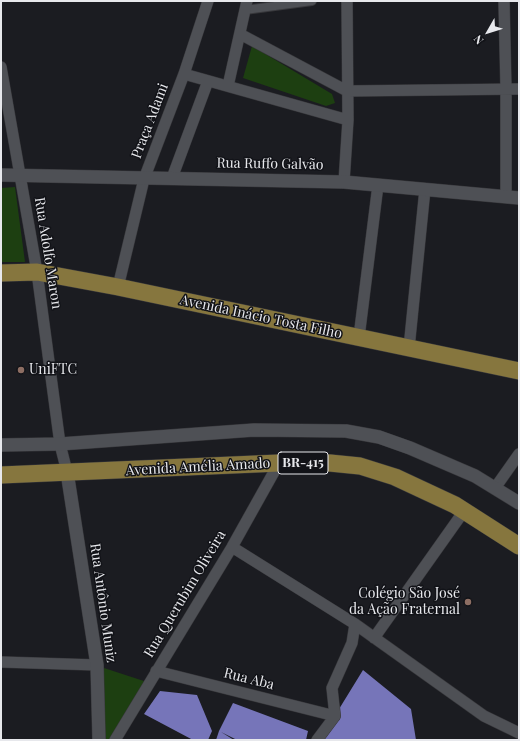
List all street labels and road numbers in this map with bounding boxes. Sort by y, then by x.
street label: Praça Adami [128,81,172,161]
street label: Rua Ruffo Galvão [216,155,324,173]
street label: Rua Adolfo Maron [31,196,65,310]
street label: Avenida Inácio Tosta Filho [178,292,344,342]
road number: BR-415 [278,452,328,474]
street label: Avenida Amélia Amado [125,455,271,479]
street label: Rua Querubim Oliveira [140,528,230,660]
street label: Rua Antônio Muniz [86,542,120,664]
street label: Rua Aba [222,665,276,693]

